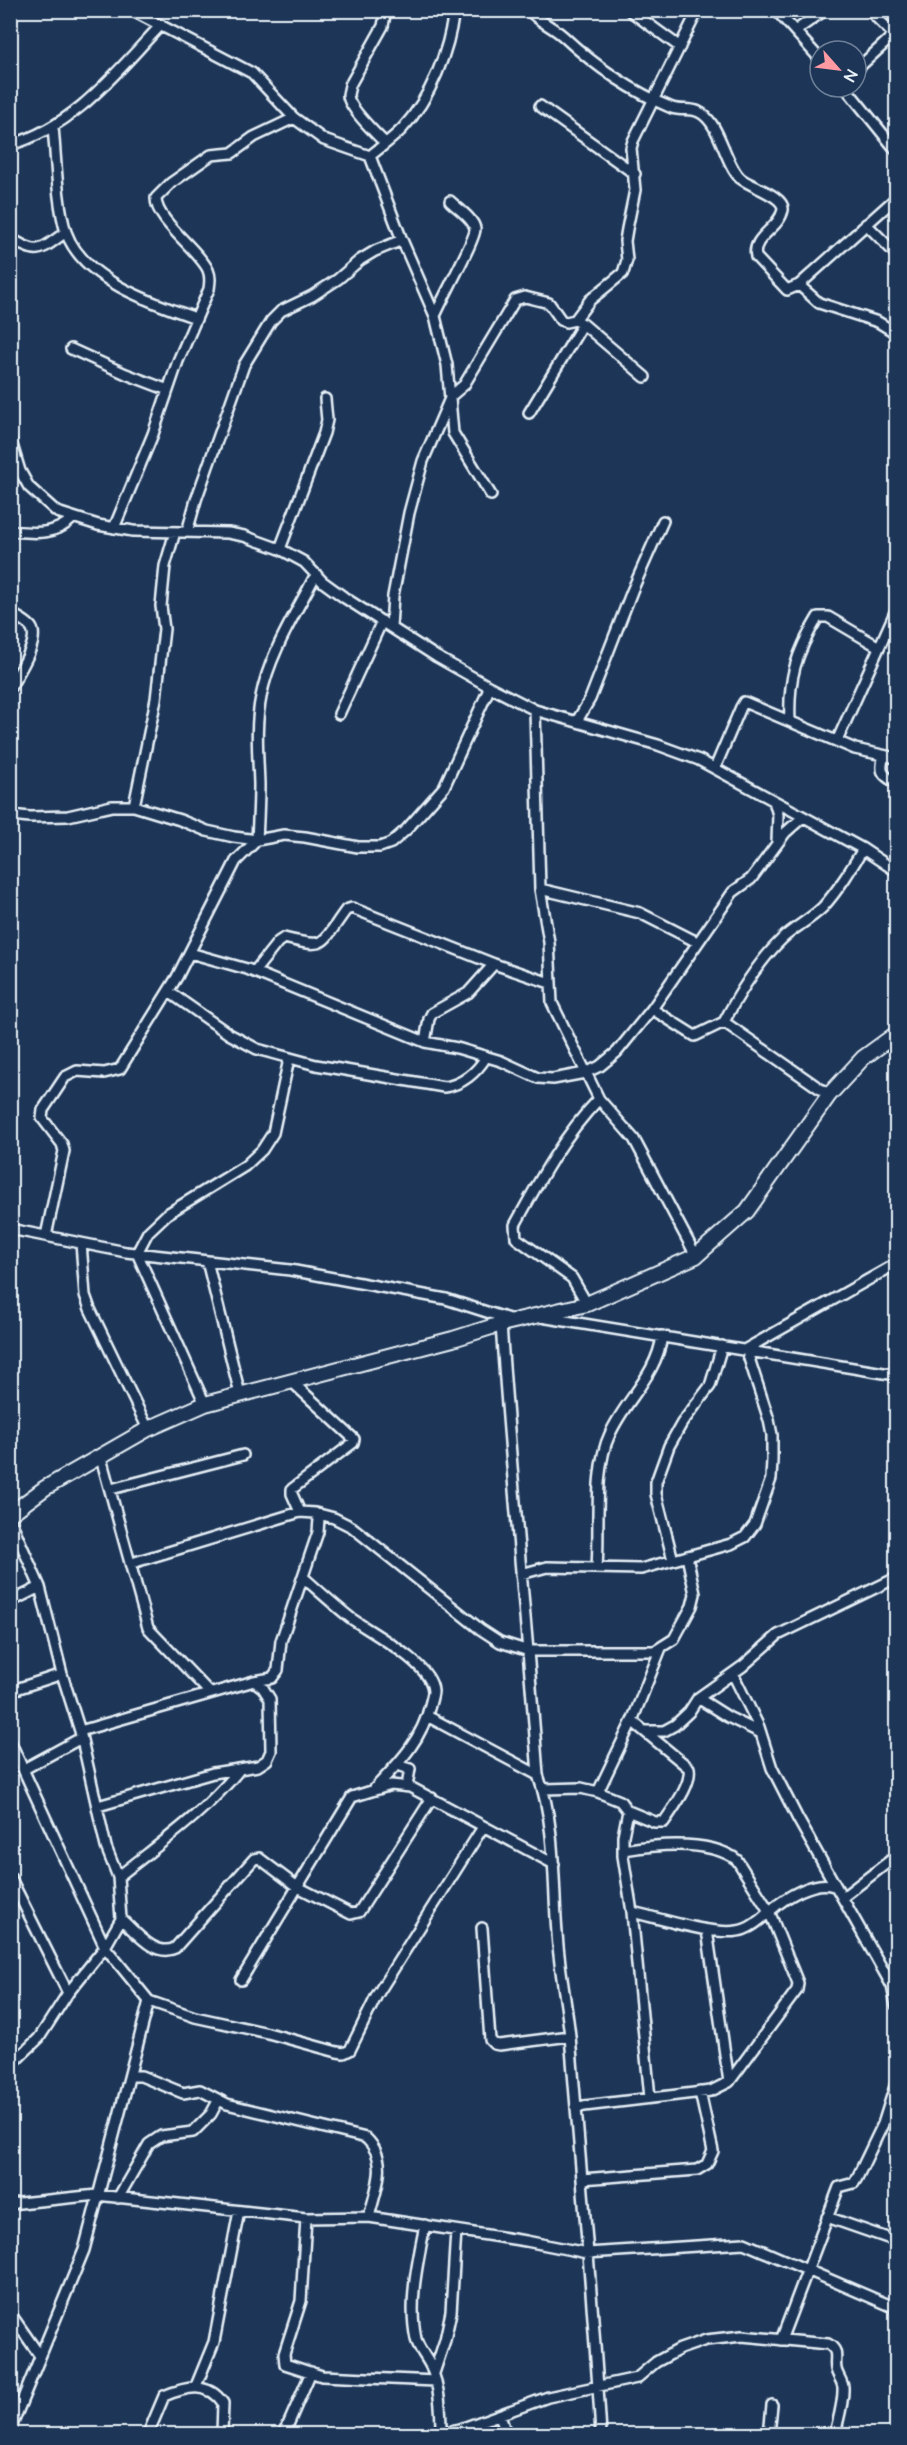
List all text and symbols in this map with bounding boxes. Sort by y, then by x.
north arrow [808,39,868,99]
text: N [838,66,862,85]

